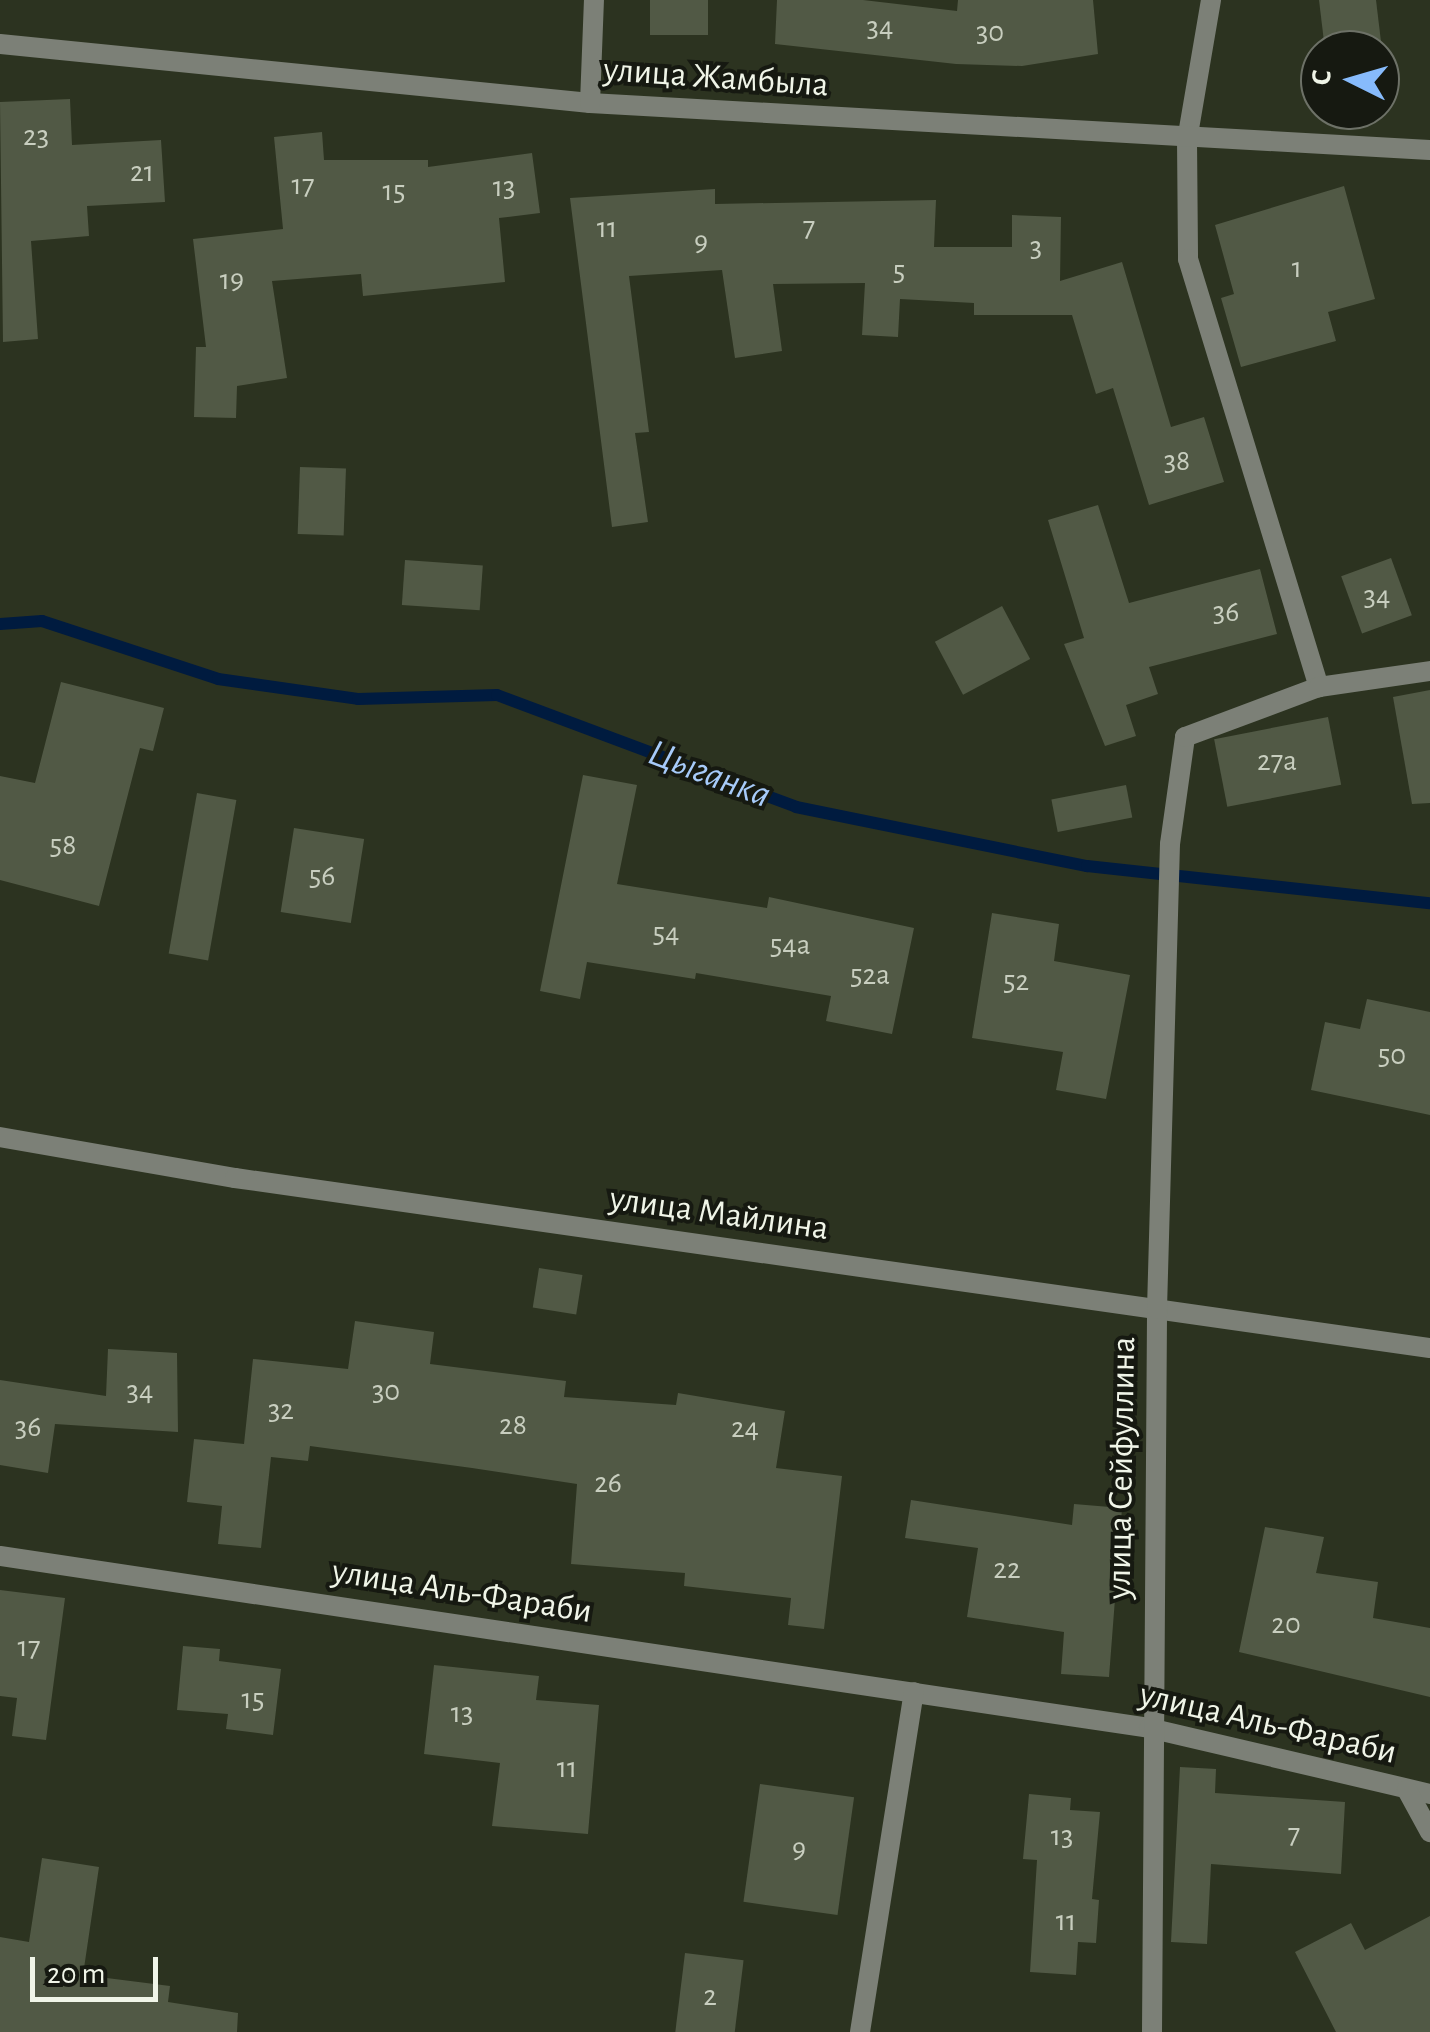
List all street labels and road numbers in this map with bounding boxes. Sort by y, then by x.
street label: улица Жамбыла [602,49,830,107]
street label: улица Майлина [607,1178,831,1250]
street label: улица Сейфуллина [1099,1336,1145,1600]
street label: улица Аль-Фараби [329,1551,595,1633]
street label: улица Аль-Фараби [1135,1674,1401,1774]

